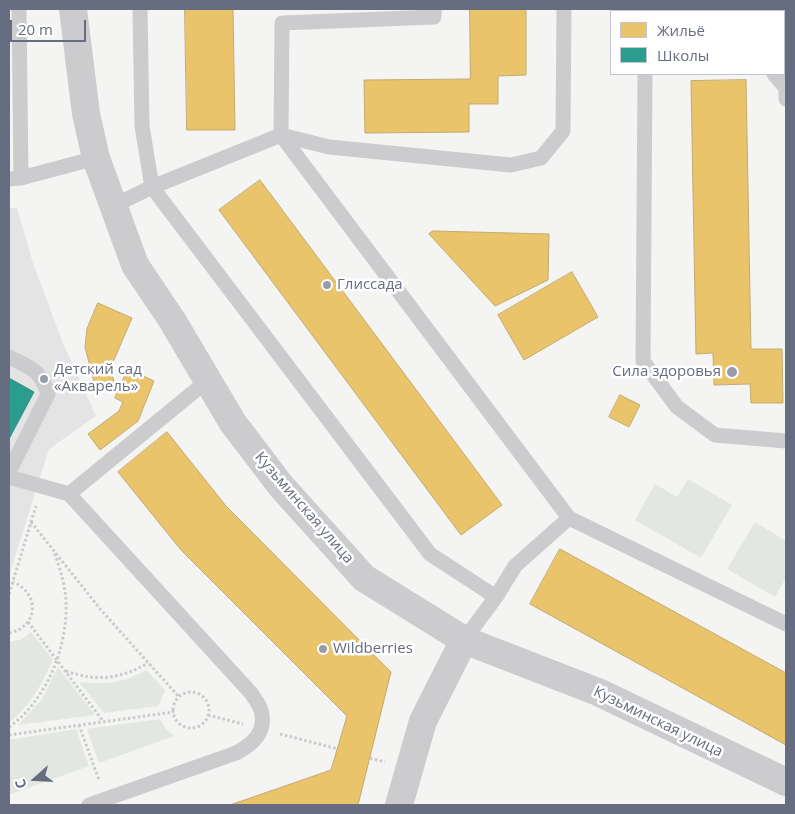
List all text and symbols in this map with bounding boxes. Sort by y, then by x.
scale bar [12,10,89,42]
legend [610,10,785,75]
text: 20 m [18,19,53,39]
text: Жильё [657,20,705,40]
text: Школы [657,45,709,65]
place label: Глиссада [337,276,403,294]
marker: Глиссада [321,279,333,291]
place label: Детский сад «Акварель» [54,361,142,396]
place label: Сила здоровья [612,363,721,381]
marker: Сила здоровья [725,365,739,379]
marker: Детский сад «Акварель» [38,373,50,385]
street label: Кузьминская улица [251,449,357,567]
place label: Wildberries [333,640,413,658]
marker: Wildberries [317,643,329,655]
street label: Кузьминская улица [590,683,726,761]
north arrow [10,754,60,804]
text: С [10,777,31,791]

